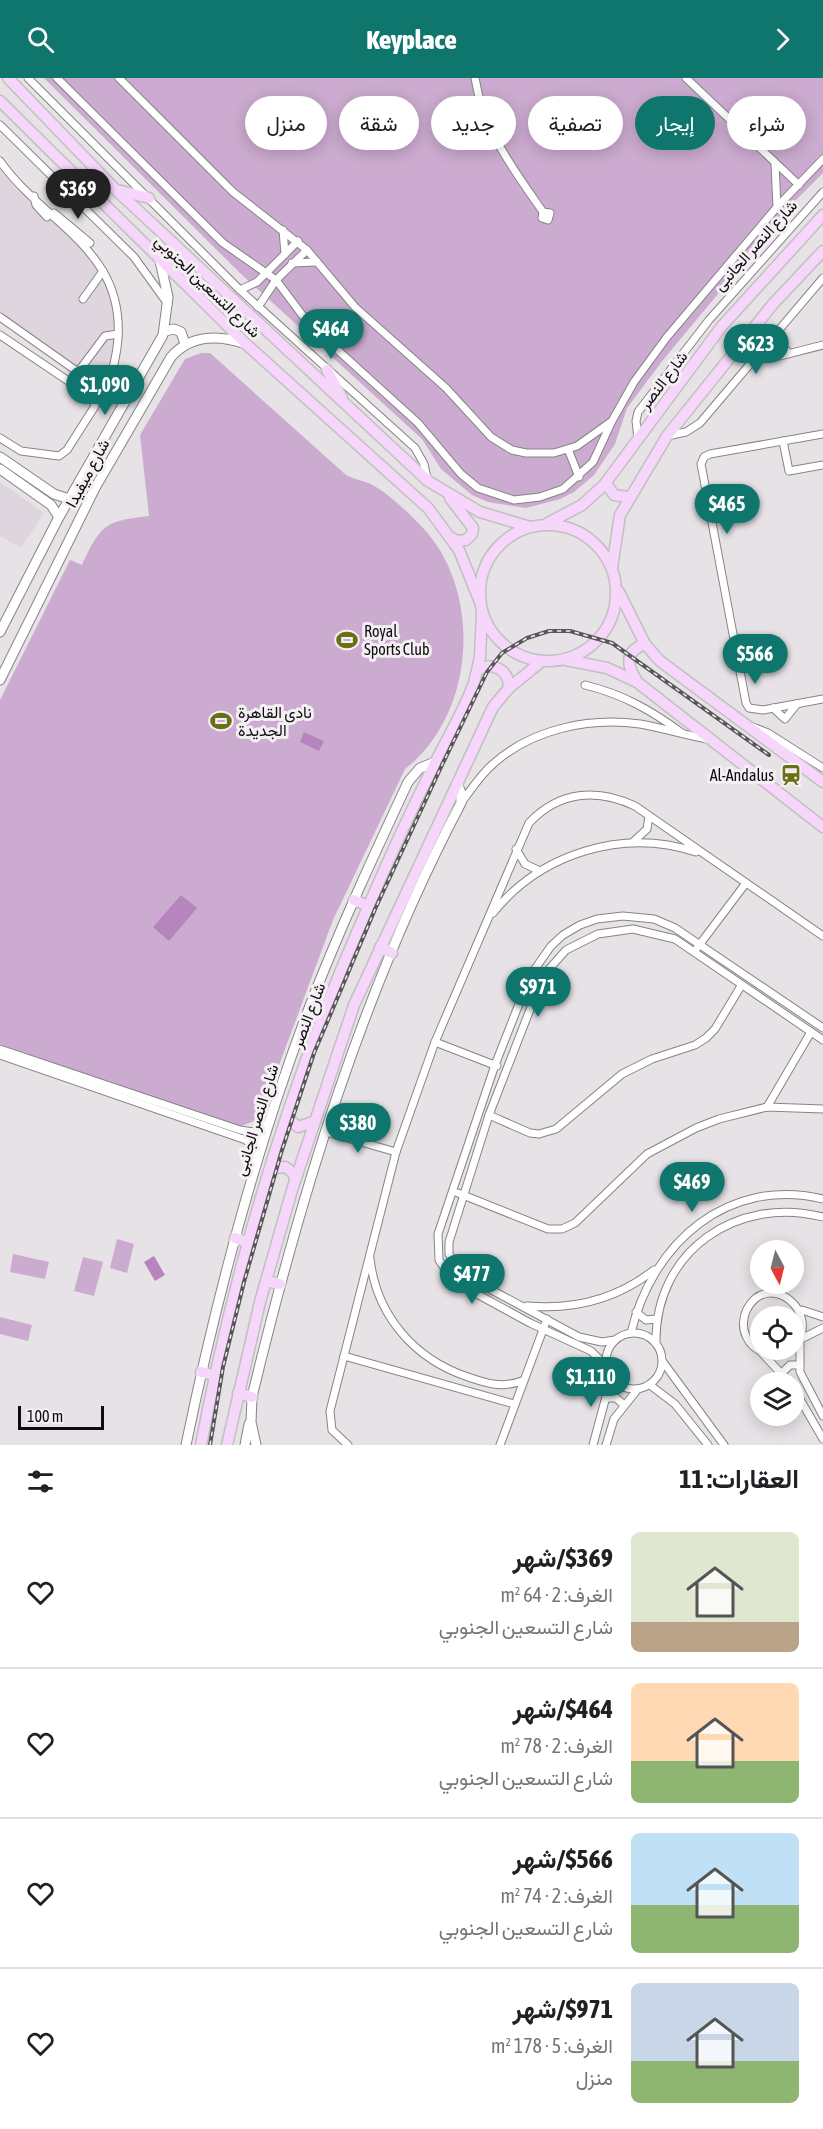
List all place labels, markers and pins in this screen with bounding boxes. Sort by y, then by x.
pin: $369 [42,169,114,220]
pin: $464 [295,309,367,360]
pin: $623 [720,324,792,375]
pin: $1,090 [56,365,154,416]
pin: $465 [691,484,763,535]
place label: Royal Sports Club [364,622,430,659]
sports icon: Royal Sports Club [335,628,359,652]
pin: $566 [719,634,791,685]
place label: نادى القاهرة الجديدة [238,703,312,740]
sports icon: نادى القاهرة الجديدة [209,709,233,733]
station icon: Al-Andalus [779,763,803,787]
place label: Al-Andalus [710,766,774,784]
pin: $971 [502,967,574,1018]
pin: $380 [322,1103,394,1154]
pin: $469 [656,1162,728,1213]
pin: $477 [436,1254,508,1305]
pin: $1,110 [542,1357,640,1408]

